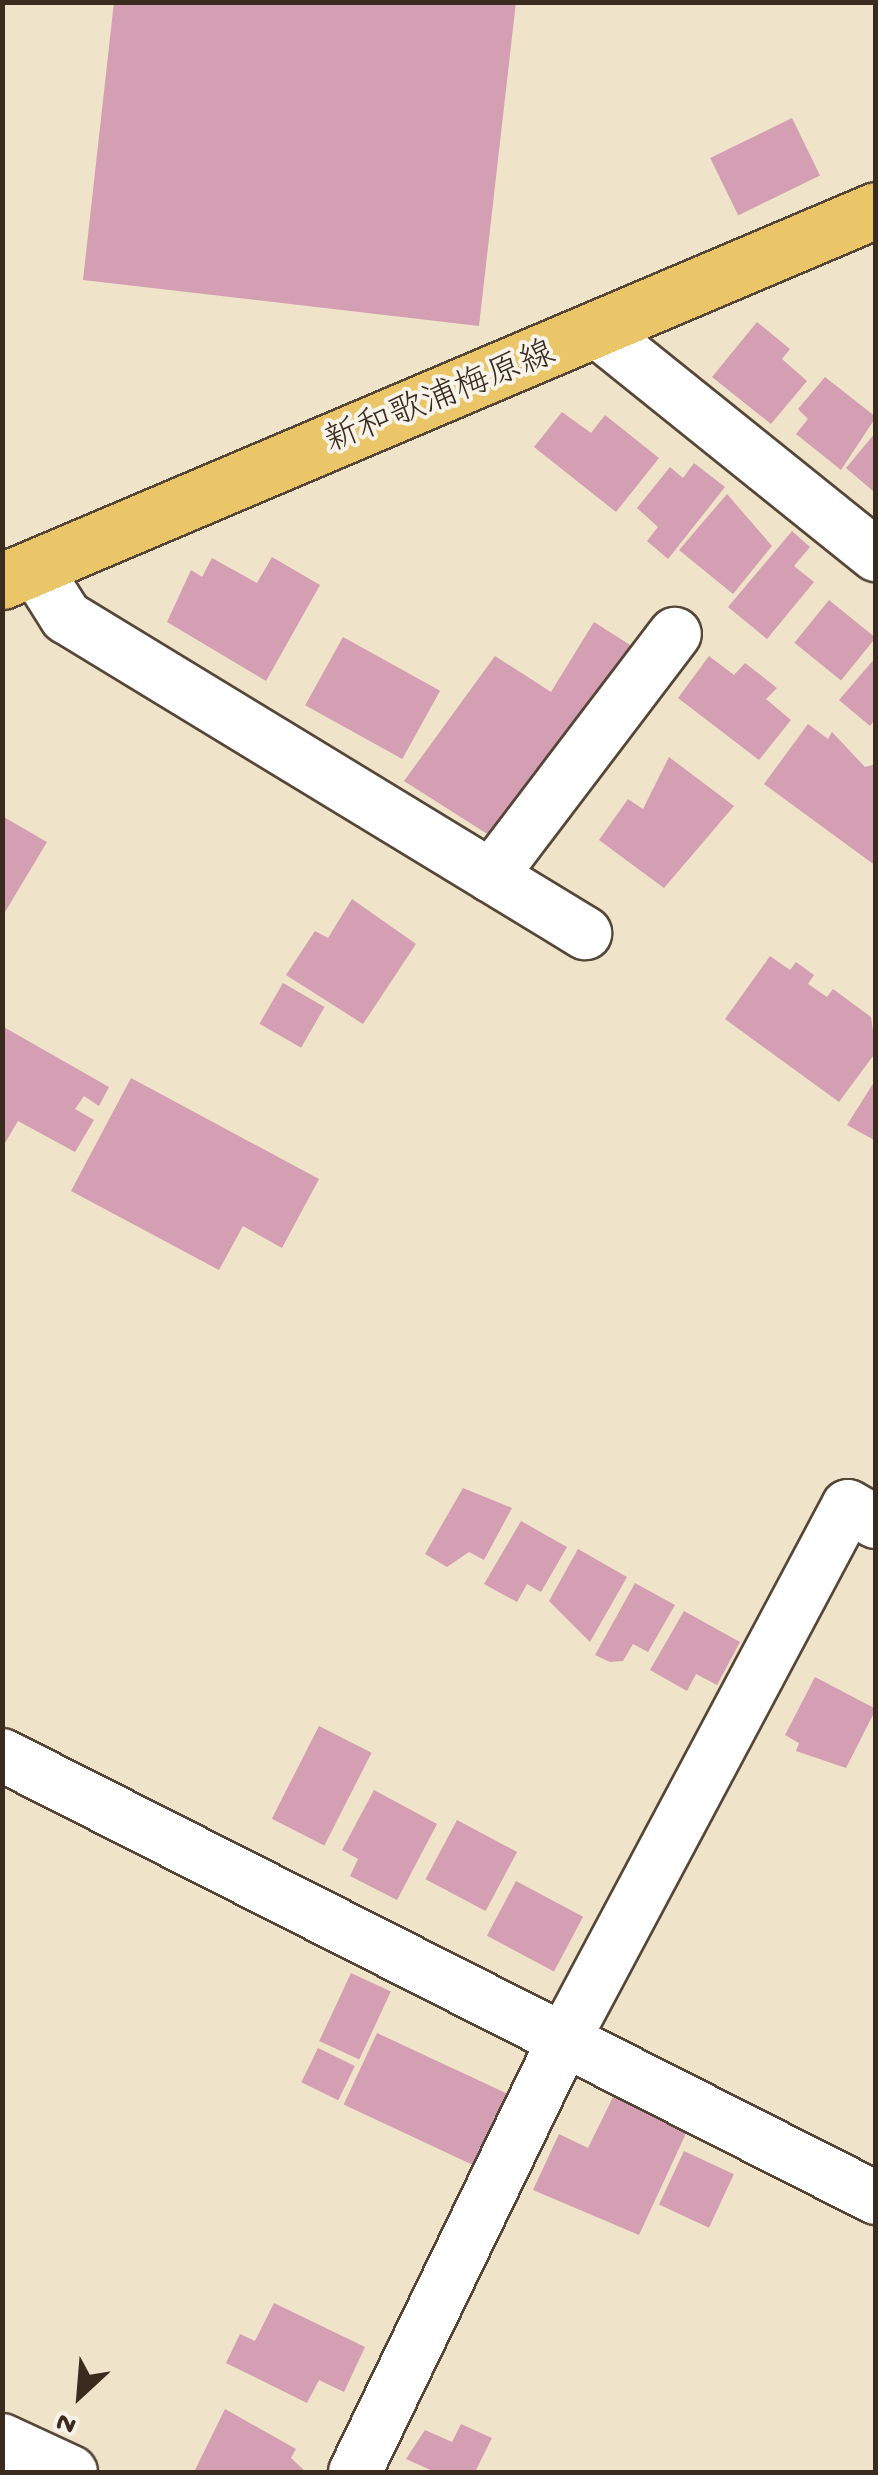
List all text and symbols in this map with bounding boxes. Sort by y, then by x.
street label: 新和歌浦梅原線 [320,335,562,465]
north arrow [30,2345,130,2445]
text: N [51,2404,82,2441]

